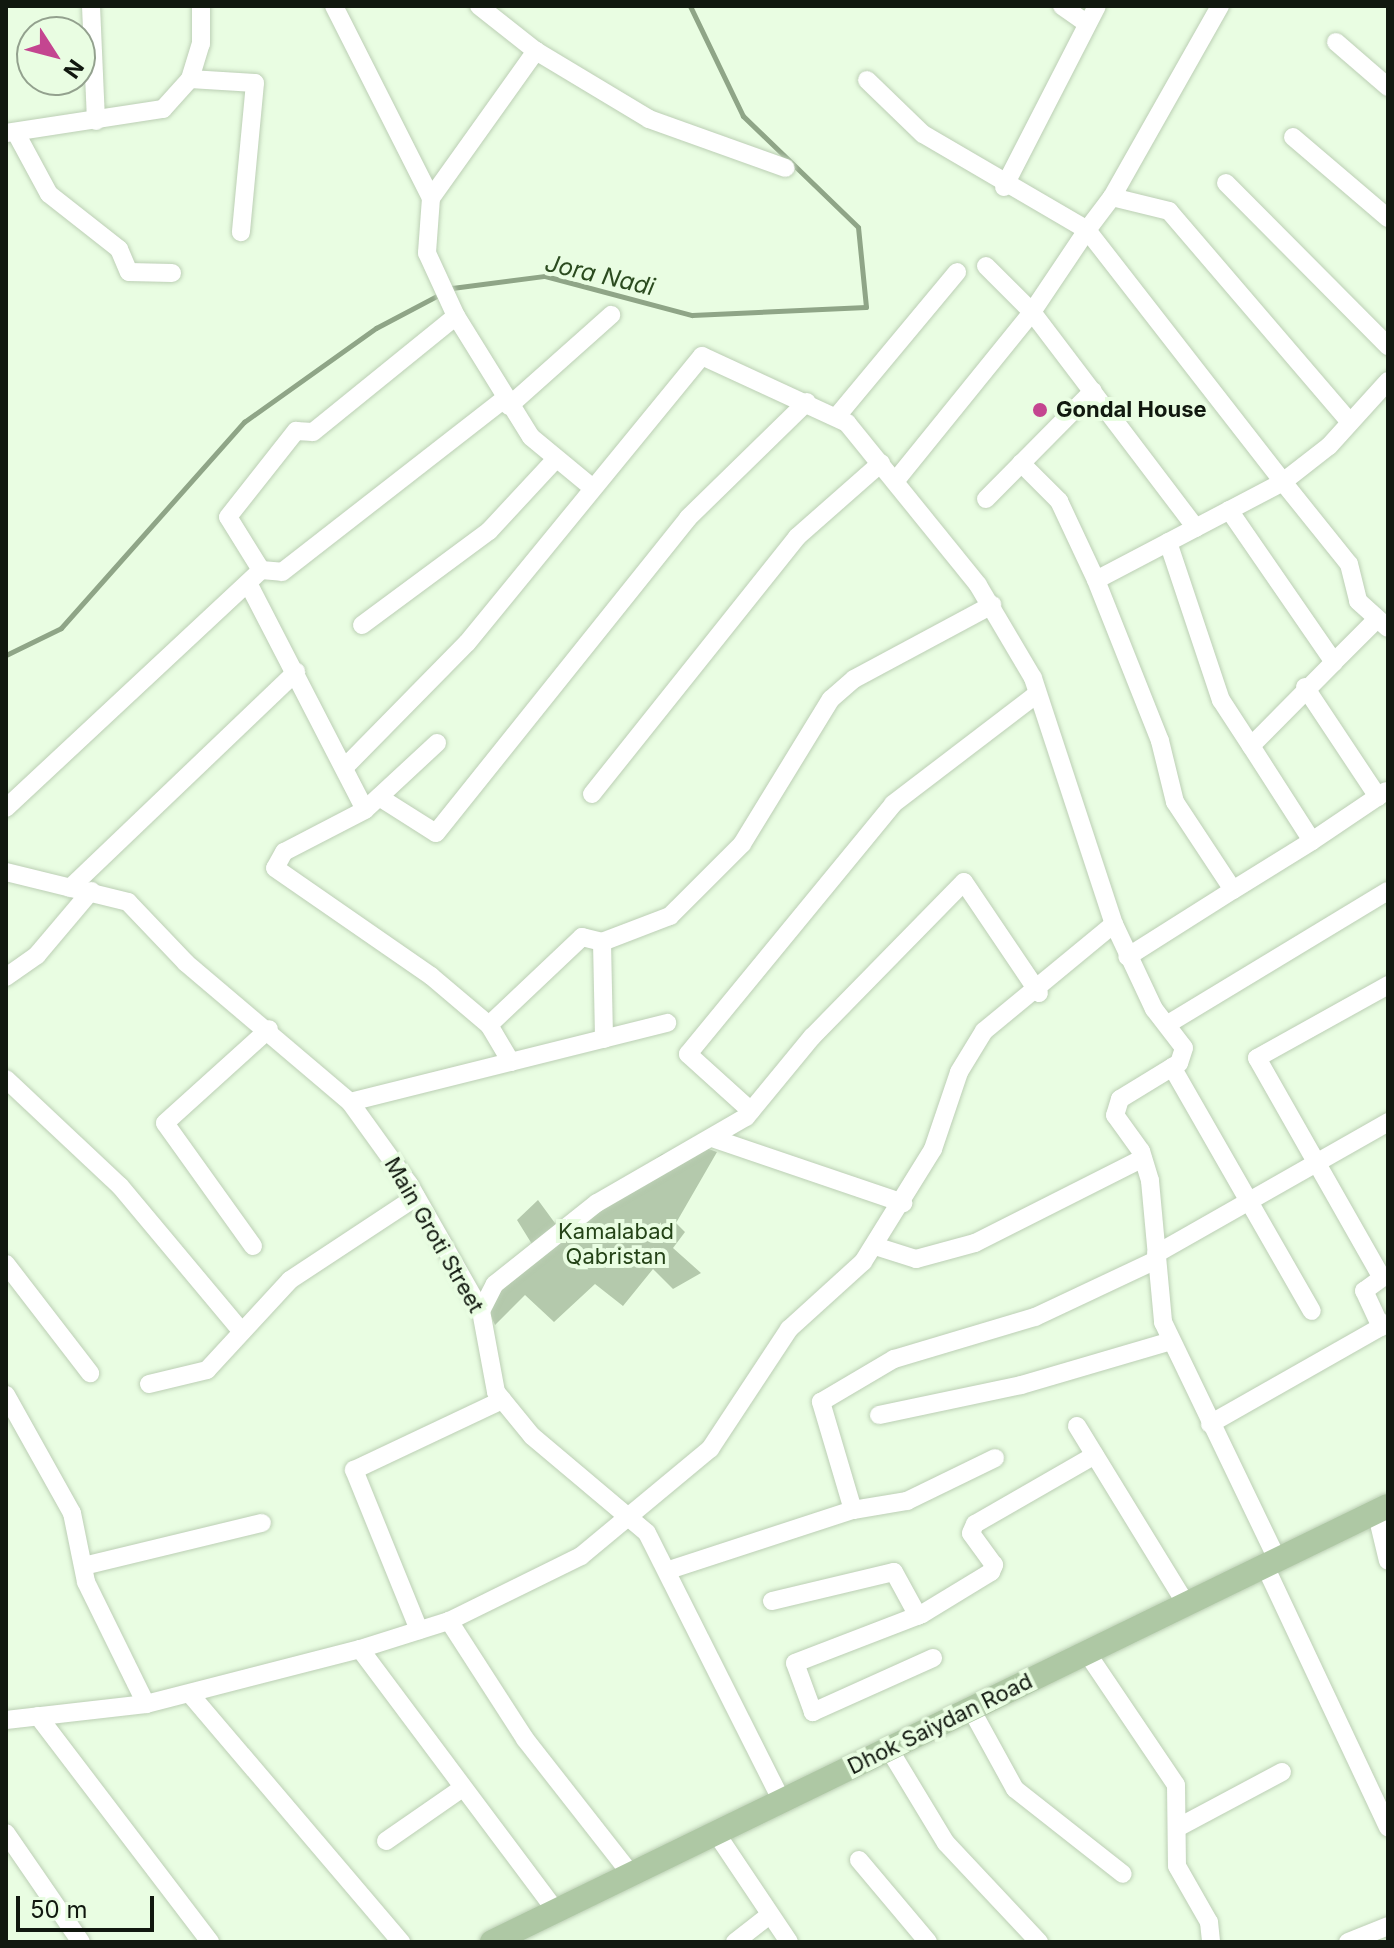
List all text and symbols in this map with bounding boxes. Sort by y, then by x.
north arrow [16,16,96,96]
text: N [58,55,89,83]
water label: Jora Nadi [542,248,658,302]
place label: Gondal House [1056,397,1207,423]
marker: Gondal House [1031,401,1049,419]
street label: Main Groti Street [379,1153,489,1317]
park label: Kamalabad Qabristan [558,1218,674,1270]
street label: Dhok Saiydan Road [843,1668,1037,1780]
scale bar [20,1880,158,1930]
text: 50 m [30,1895,88,1924]

